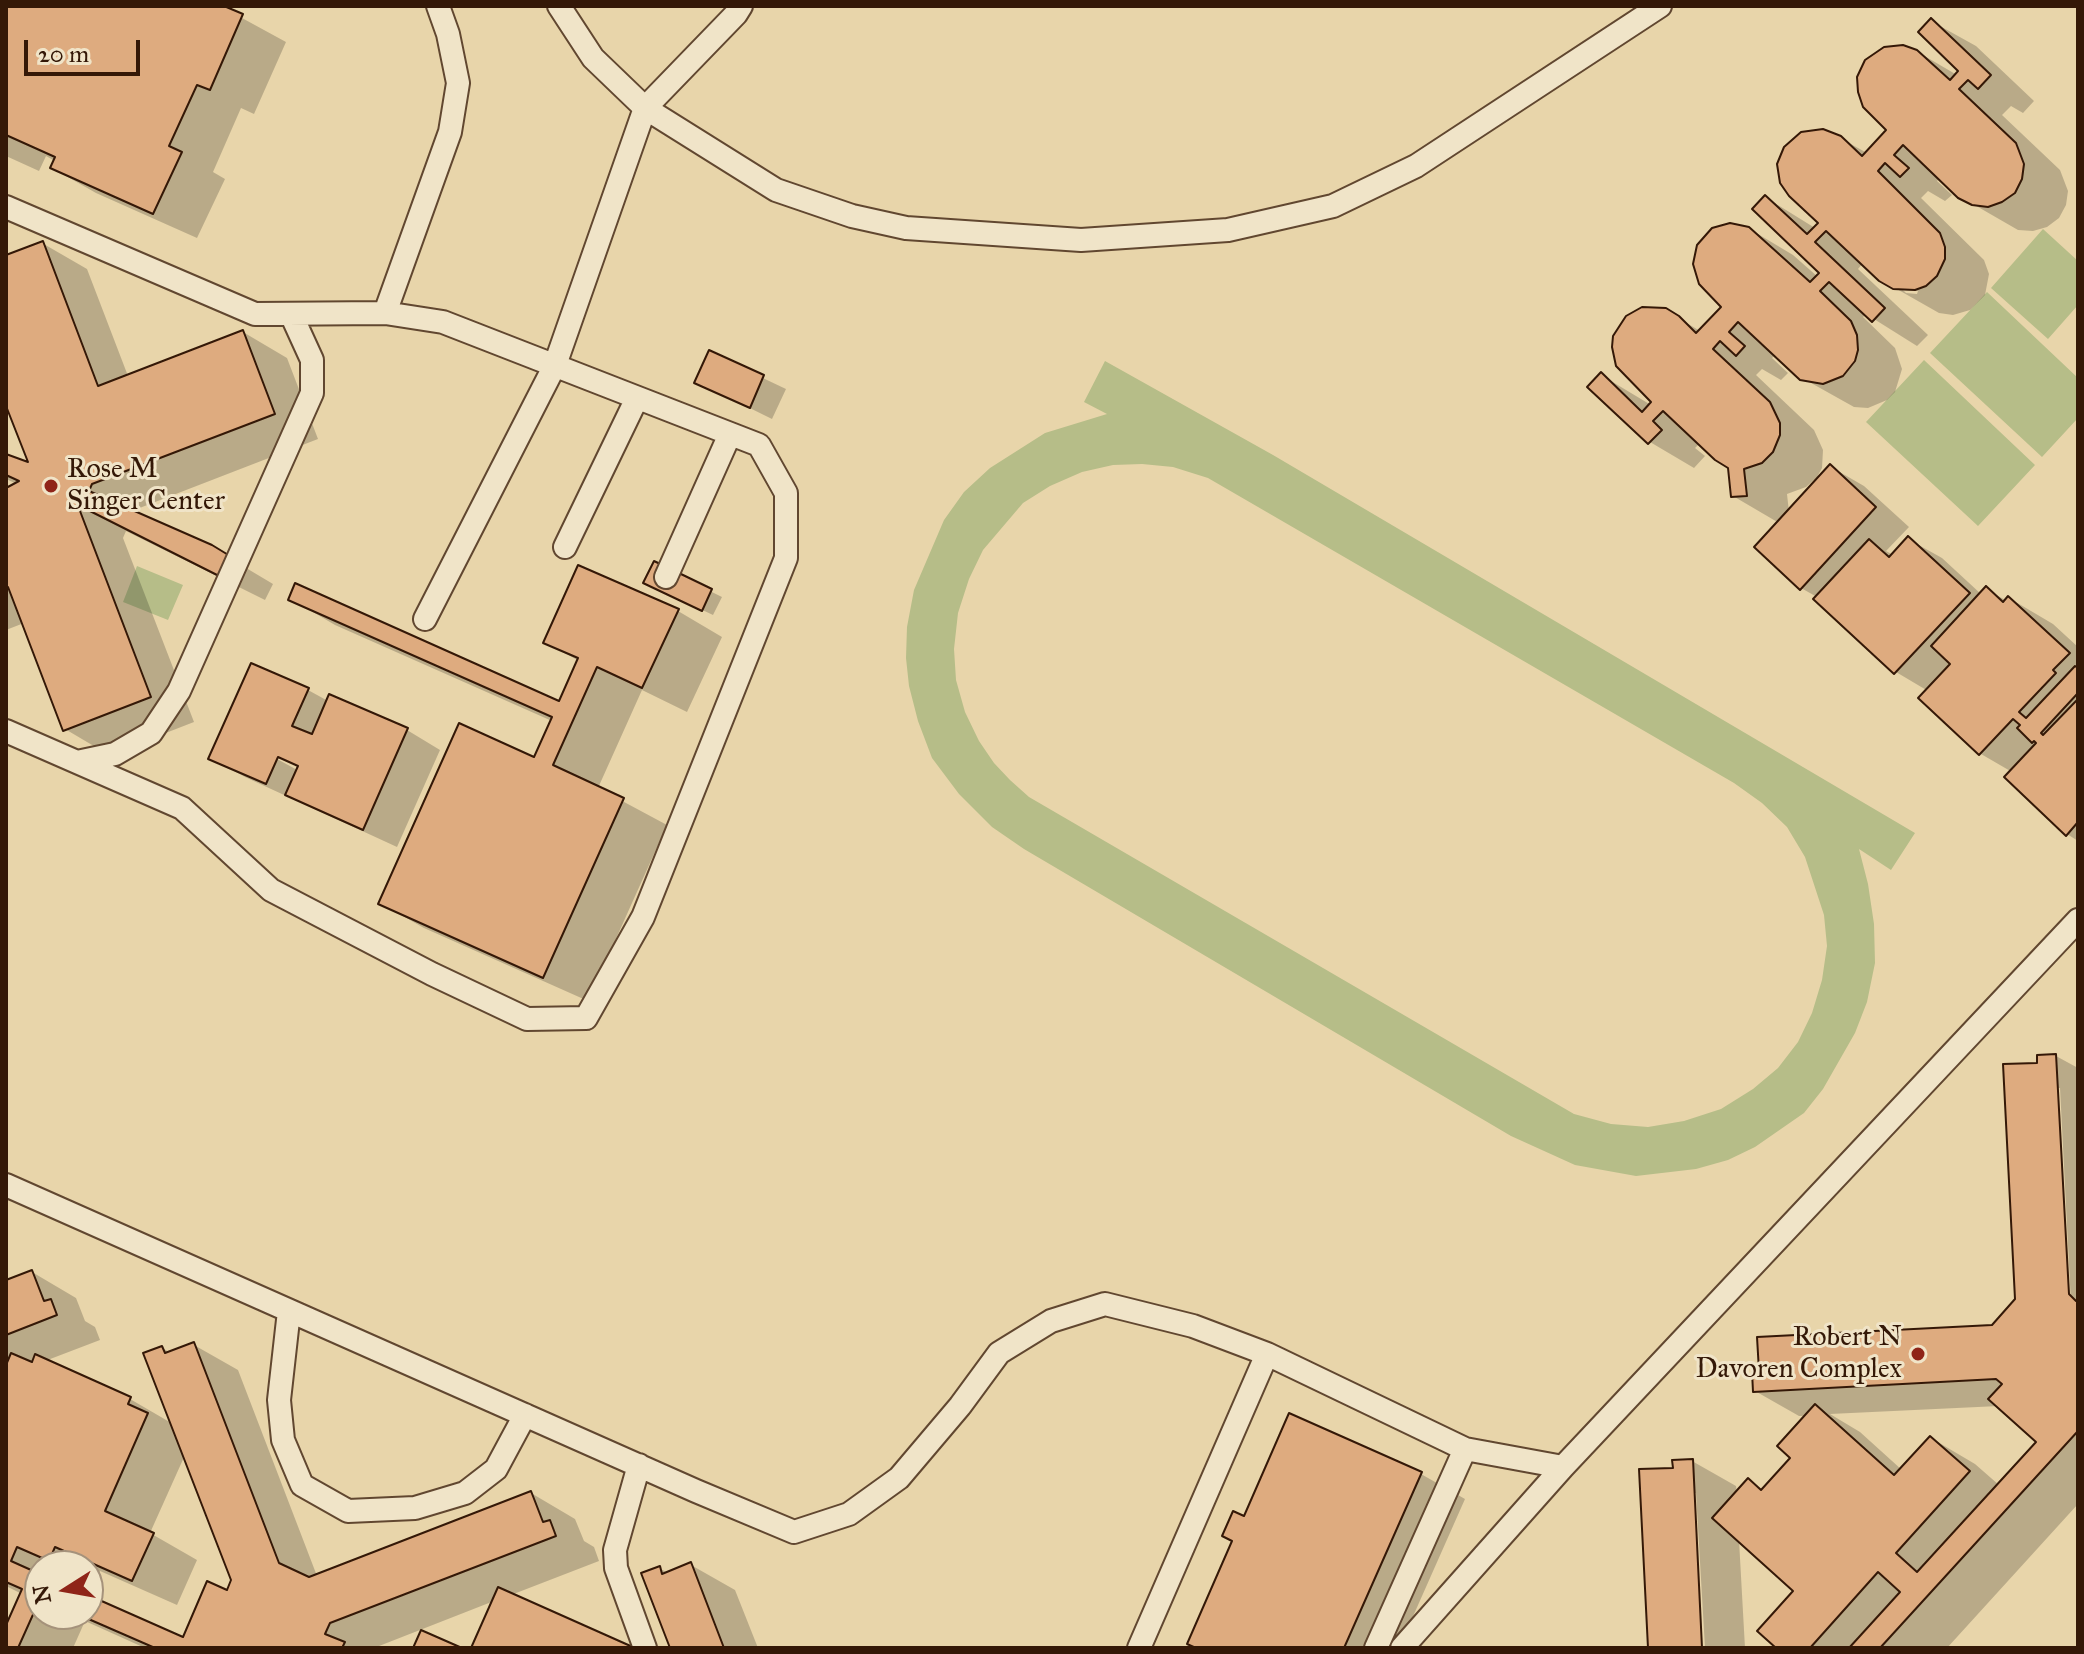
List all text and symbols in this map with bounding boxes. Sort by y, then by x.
scale bar [28,24,144,74]
text: 20 m [38,39,89,69]
place label: Rose M Singer Center [67,453,225,519]
marker: Rose M Singer Center [42,477,60,495]
place label: Robert N Davoren Complex [1696,1321,1902,1387]
marker: Robert N Davoren Complex [1909,1345,1927,1363]
north arrow [24,1550,104,1630]
text: N [27,1583,57,1606]

